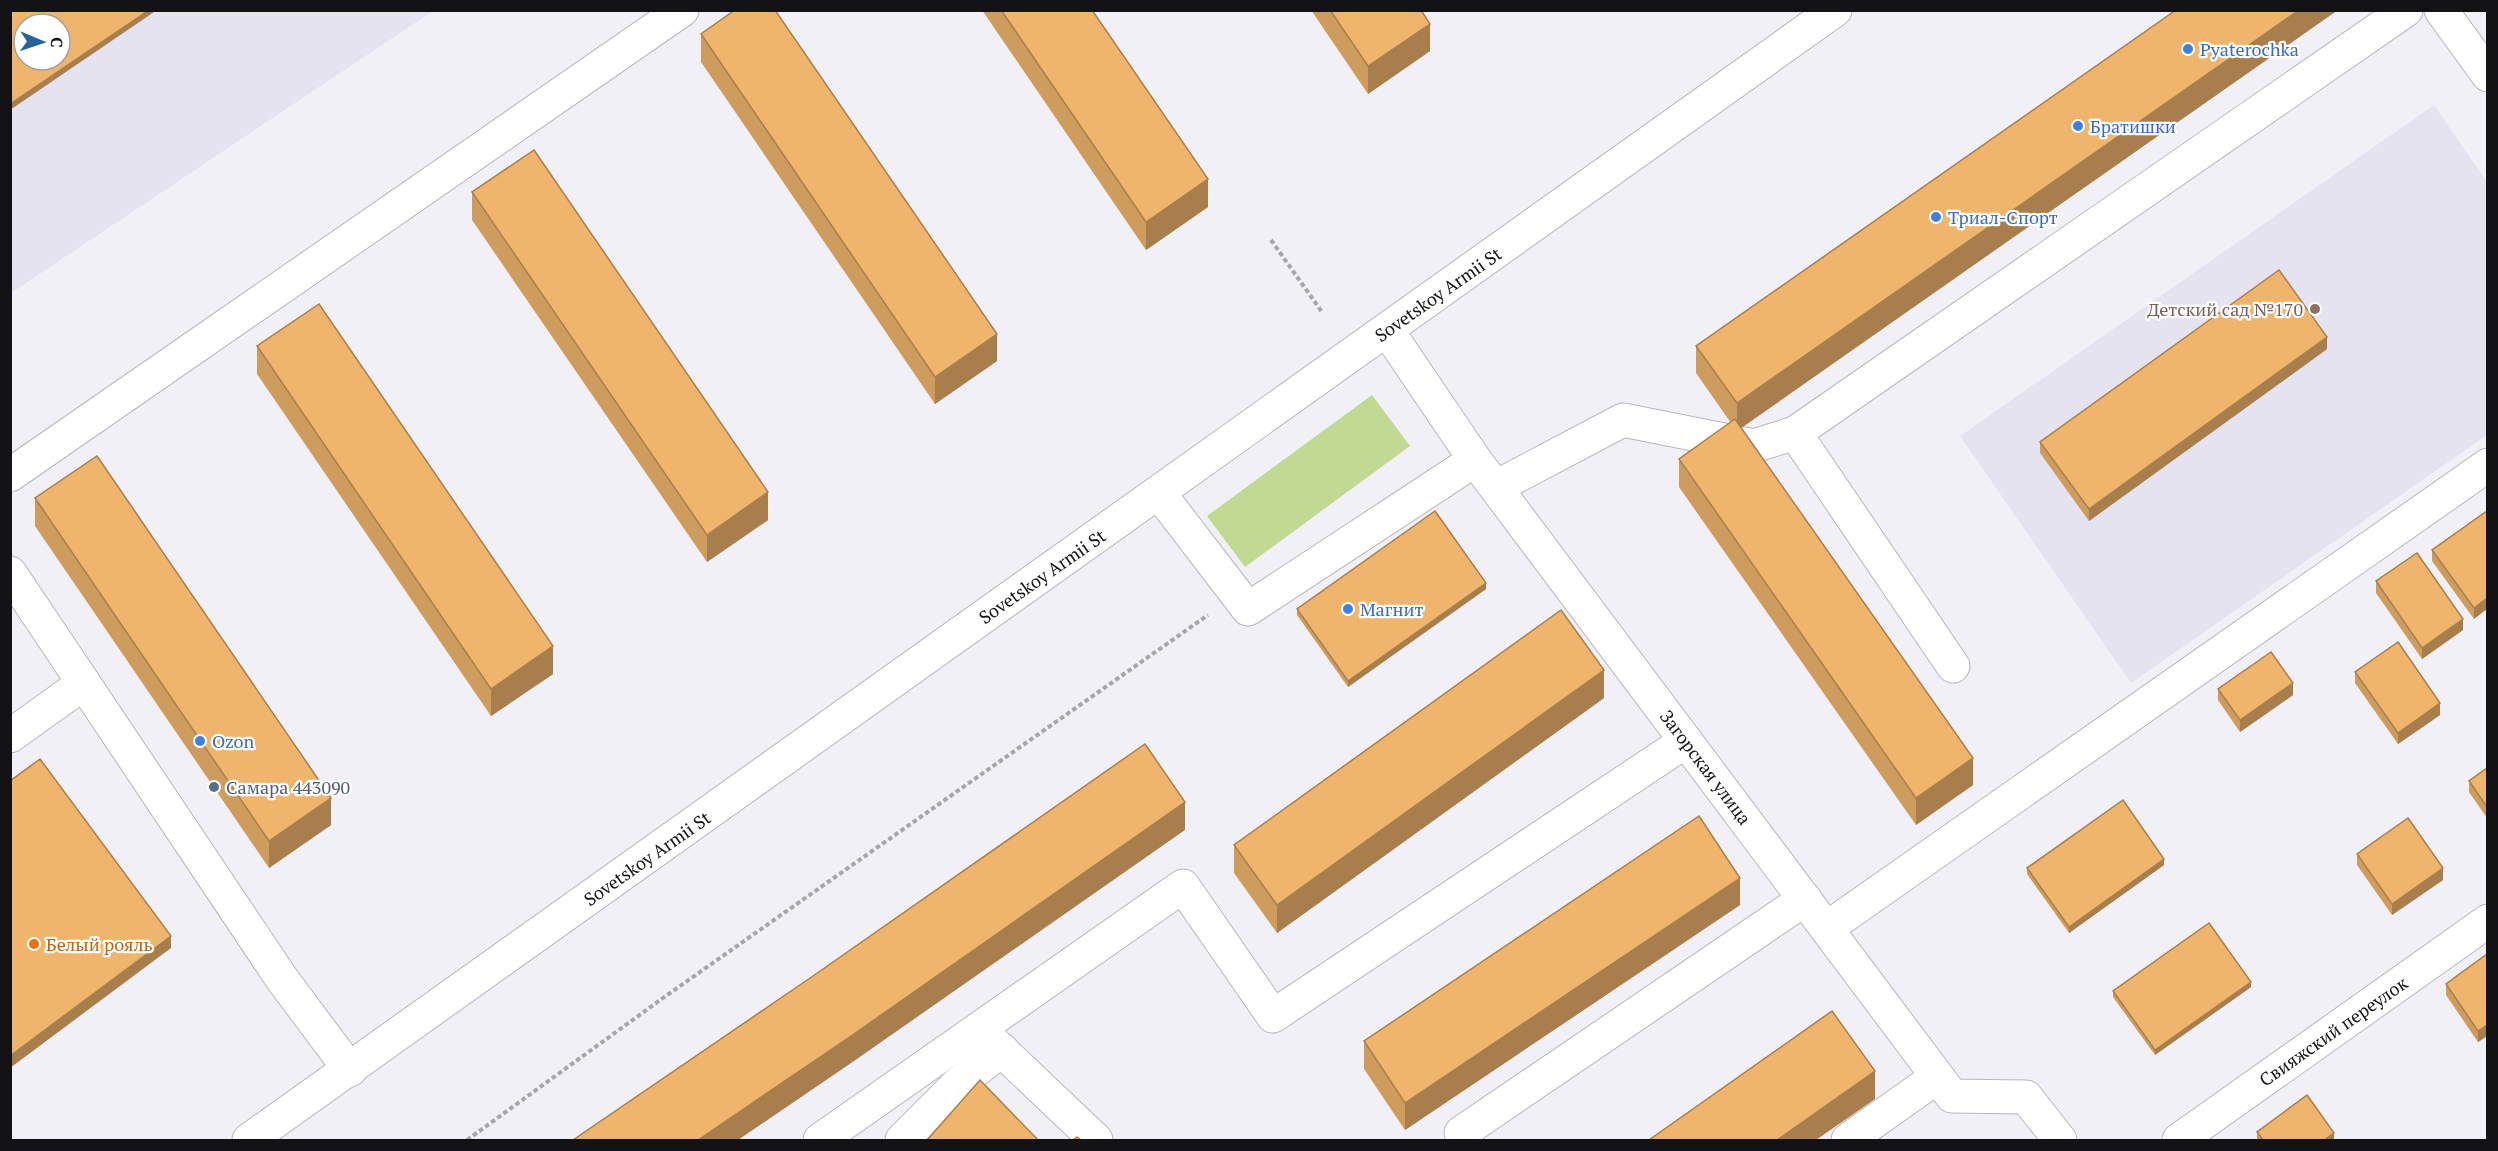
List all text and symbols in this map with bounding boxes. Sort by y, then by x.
north arrow [12,12,72,72]
text: С [46,37,68,48]
place label: Pyaterochka [2200,37,2299,61]
marker: Pyaterochka [2181,42,2195,56]
place label: Братишки [2090,114,2176,138]
marker: Братишки [2071,119,2085,133]
place label: Триал-Спорт [1948,205,2058,229]
marker: Триал-Спорт [1929,210,1943,224]
street label: Sovetskoy Armii St [1370,241,1506,347]
place label: Детский сад №170 [2147,297,2303,321]
marker: Детский сад №170 [2308,302,2322,316]
street label: Sovetskoy Armii St [974,523,1110,629]
place label: Магнит [1360,597,1423,621]
marker: Магнит [1341,602,1355,616]
street label: Загорская улица [1655,705,1757,829]
place label: Ozon [212,729,255,753]
marker: Ozon [193,734,207,748]
place label: Самара 443090 [226,775,350,799]
marker: Самара 443090 [207,780,221,794]
street label: Sovetskoy Armii St [579,805,715,911]
place label: Белый рояль [46,932,153,956]
marker: Белый рояль [27,937,41,951]
street label: Свияжский переулок [2254,971,2412,1091]

